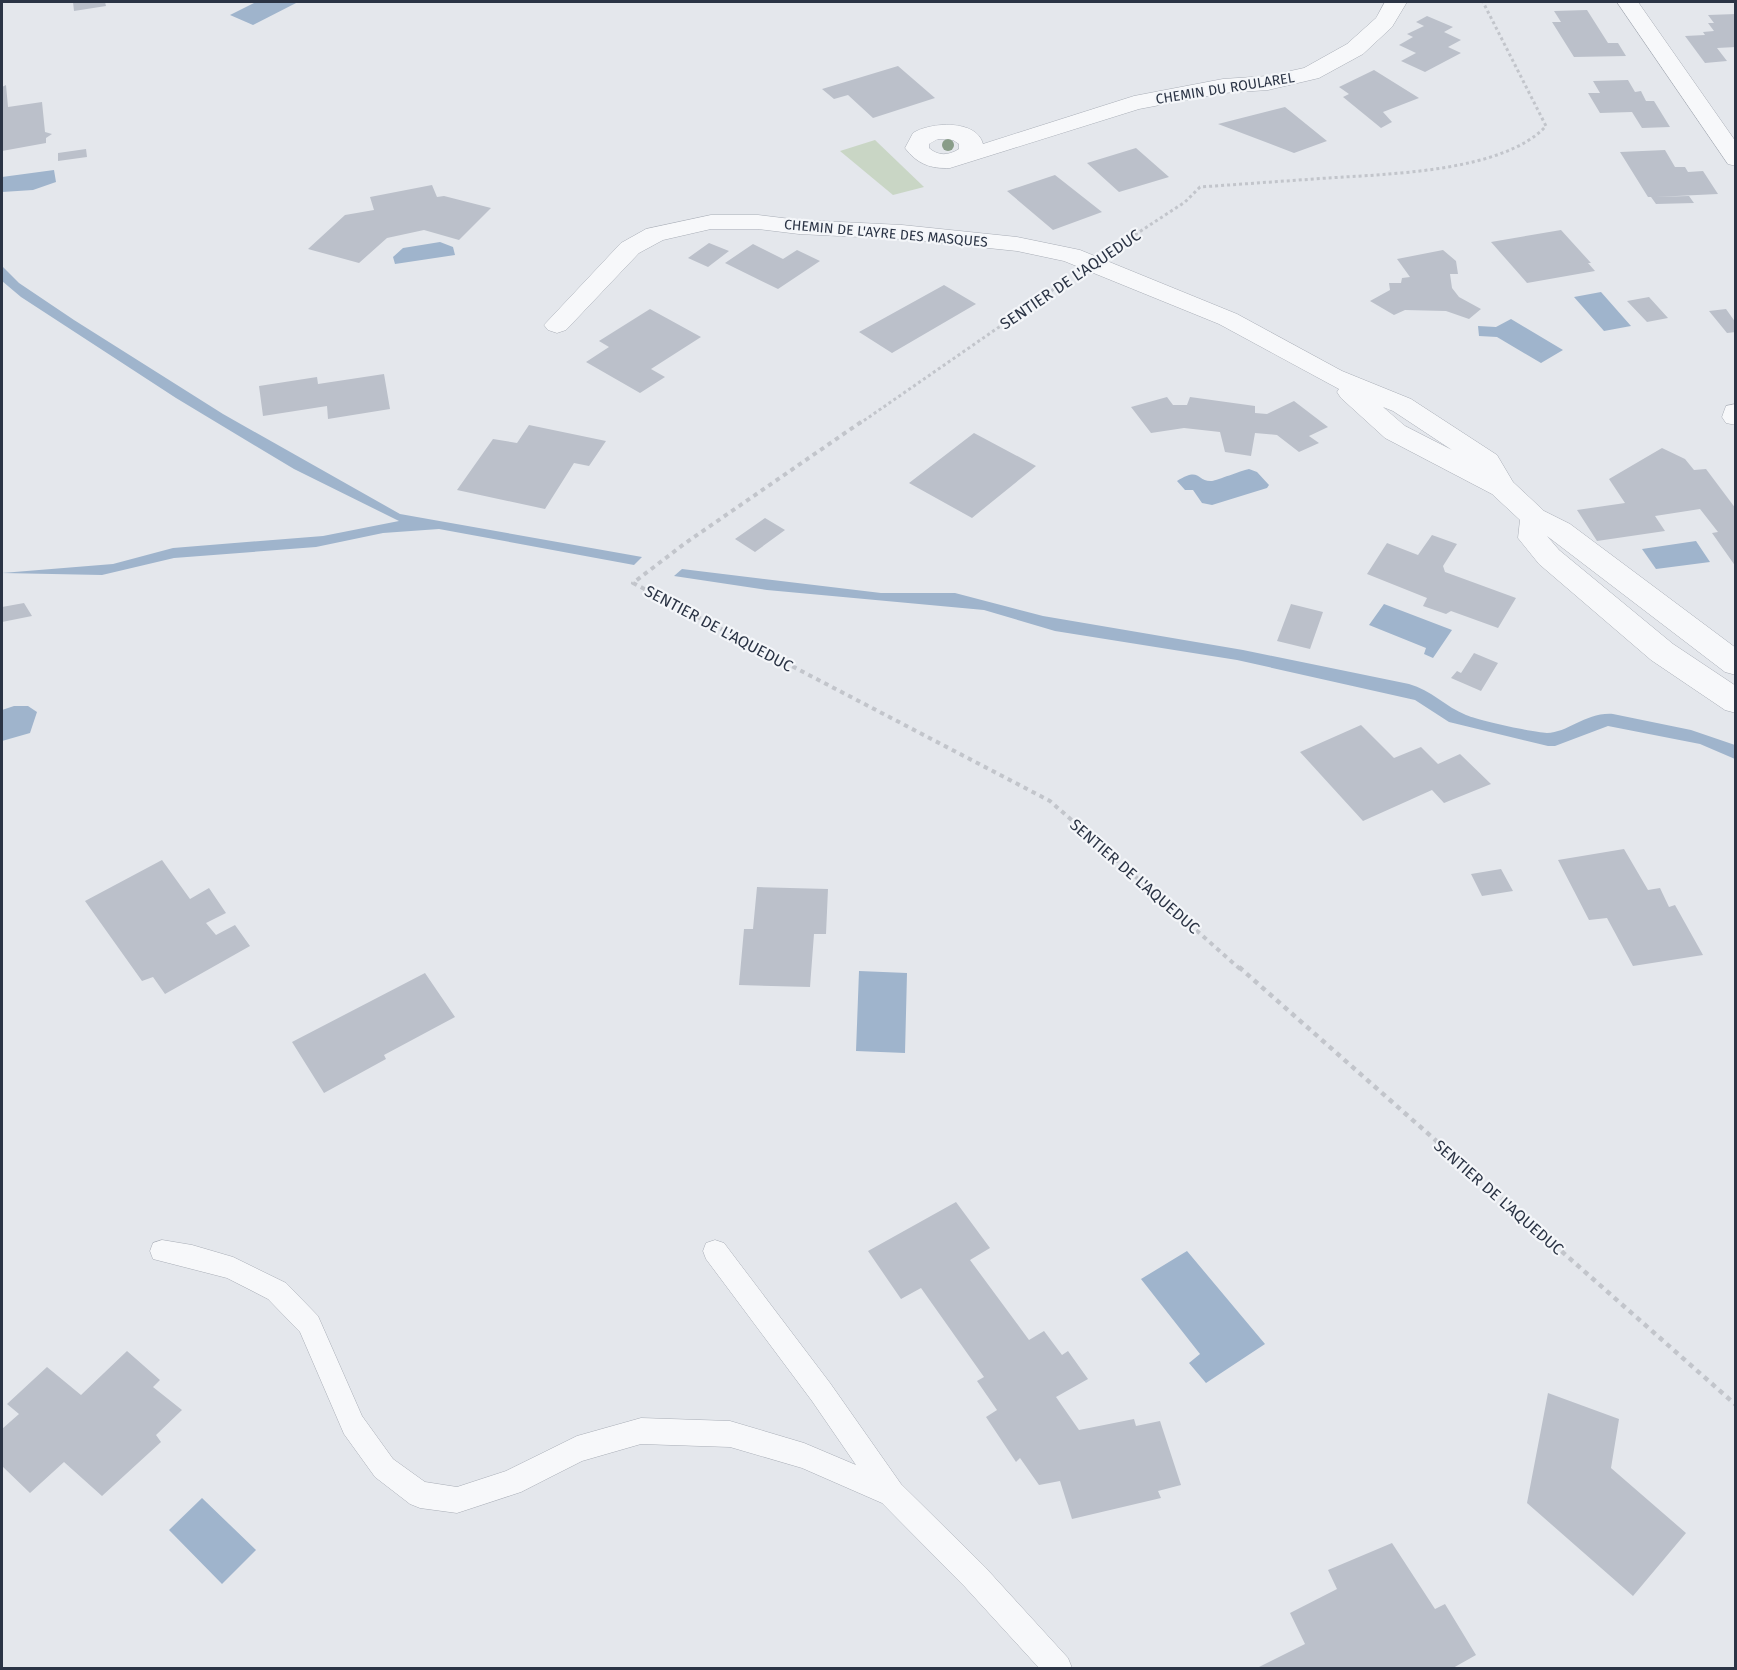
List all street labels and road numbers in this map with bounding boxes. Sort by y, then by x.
street label: CHEMIN DU ROULAREL [1154,69,1296,108]
street label: CHEMIN DE L'AYRE DES MASQUES [783,216,989,251]
street label: SENTIER DE L'AQUEDUC [996,225,1144,333]
street label: SENTIER DE L'AQUEDUC [641,581,796,676]
street label: SENTIER DE L'AQUEDUC [1066,815,1203,938]
street label: SENTIER DE L'AQUEDUC [1430,1136,1567,1259]

